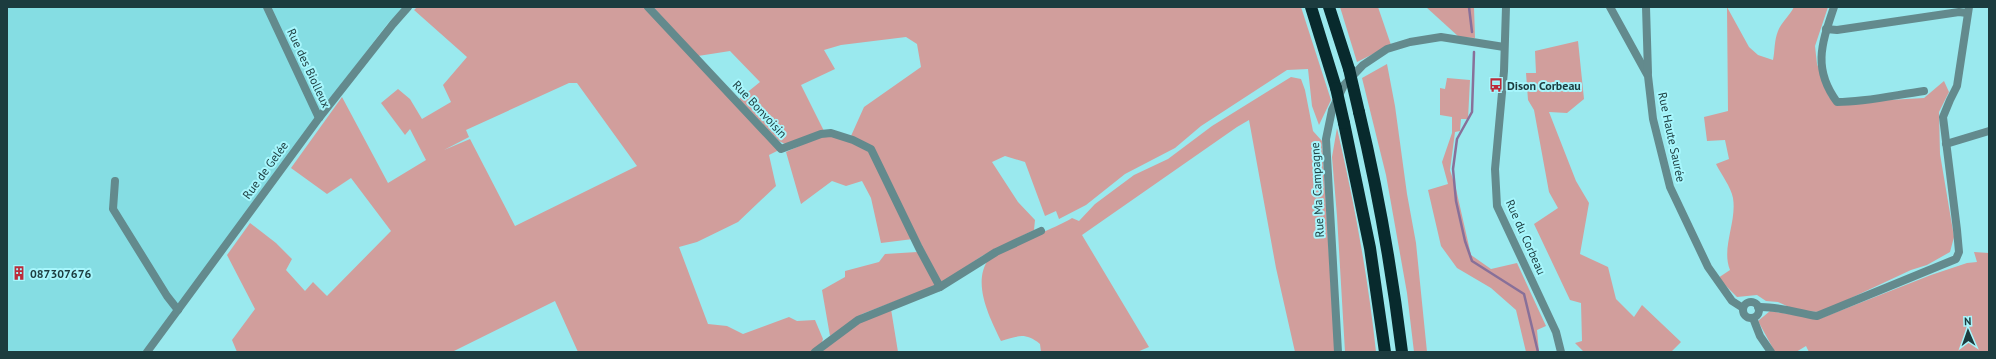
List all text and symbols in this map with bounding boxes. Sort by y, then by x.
street label: Rue des Biolleux [284,26,334,110]
street label: Rue Bonvoisin [730,77,790,141]
bus stop icon: Dison Corbeau [1488,77,1504,93]
place label: Dison Corbeau [1507,78,1581,93]
street label: Rue Haute Saurée [1655,91,1689,183]
street label: Rue de Gelée [239,138,291,202]
street label: Rue Ma Campagne [1307,142,1327,238]
street label: Rue du Corbeau [1503,197,1549,277]
building icon: 087307676 [11,265,27,281]
place label: 087307676 [30,266,91,281]
north arrow [1948,311,1988,351]
text: N [1964,314,1972,328]

